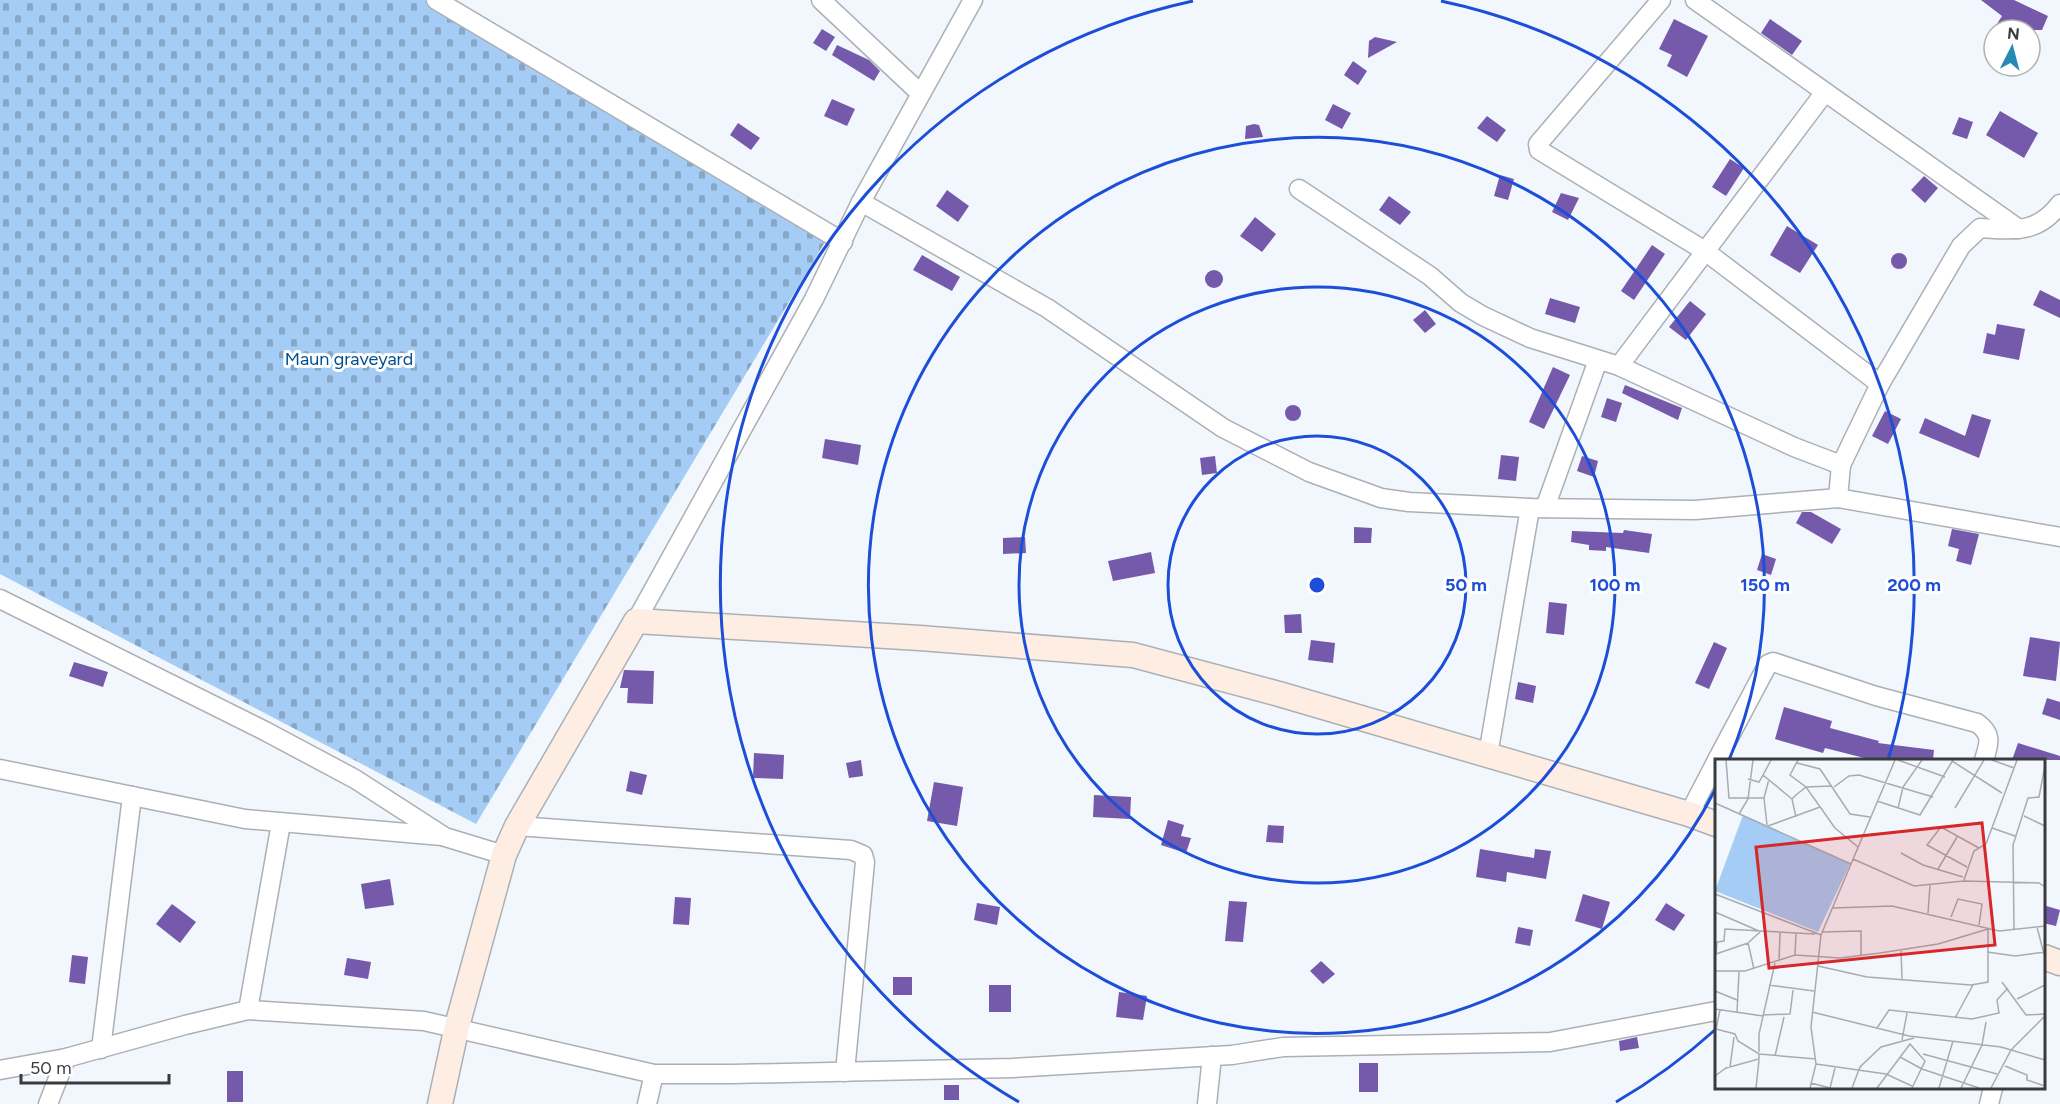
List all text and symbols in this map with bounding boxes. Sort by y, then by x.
north arrow [1982,18,2042,78]
text: N [2006,23,2021,44]
park label: Maun graveyard [285,348,413,370]
text: 50 m [1445,574,1487,596]
text: 100 m [1590,574,1640,596]
text: 150 m [1740,574,1790,596]
text: 200 m [1887,574,1941,596]
centre of rings [1307,575,1327,595]
inset map [1715,759,2045,1089]
scale bar [21,1047,170,1085]
text: 50 m [30,1057,72,1079]

